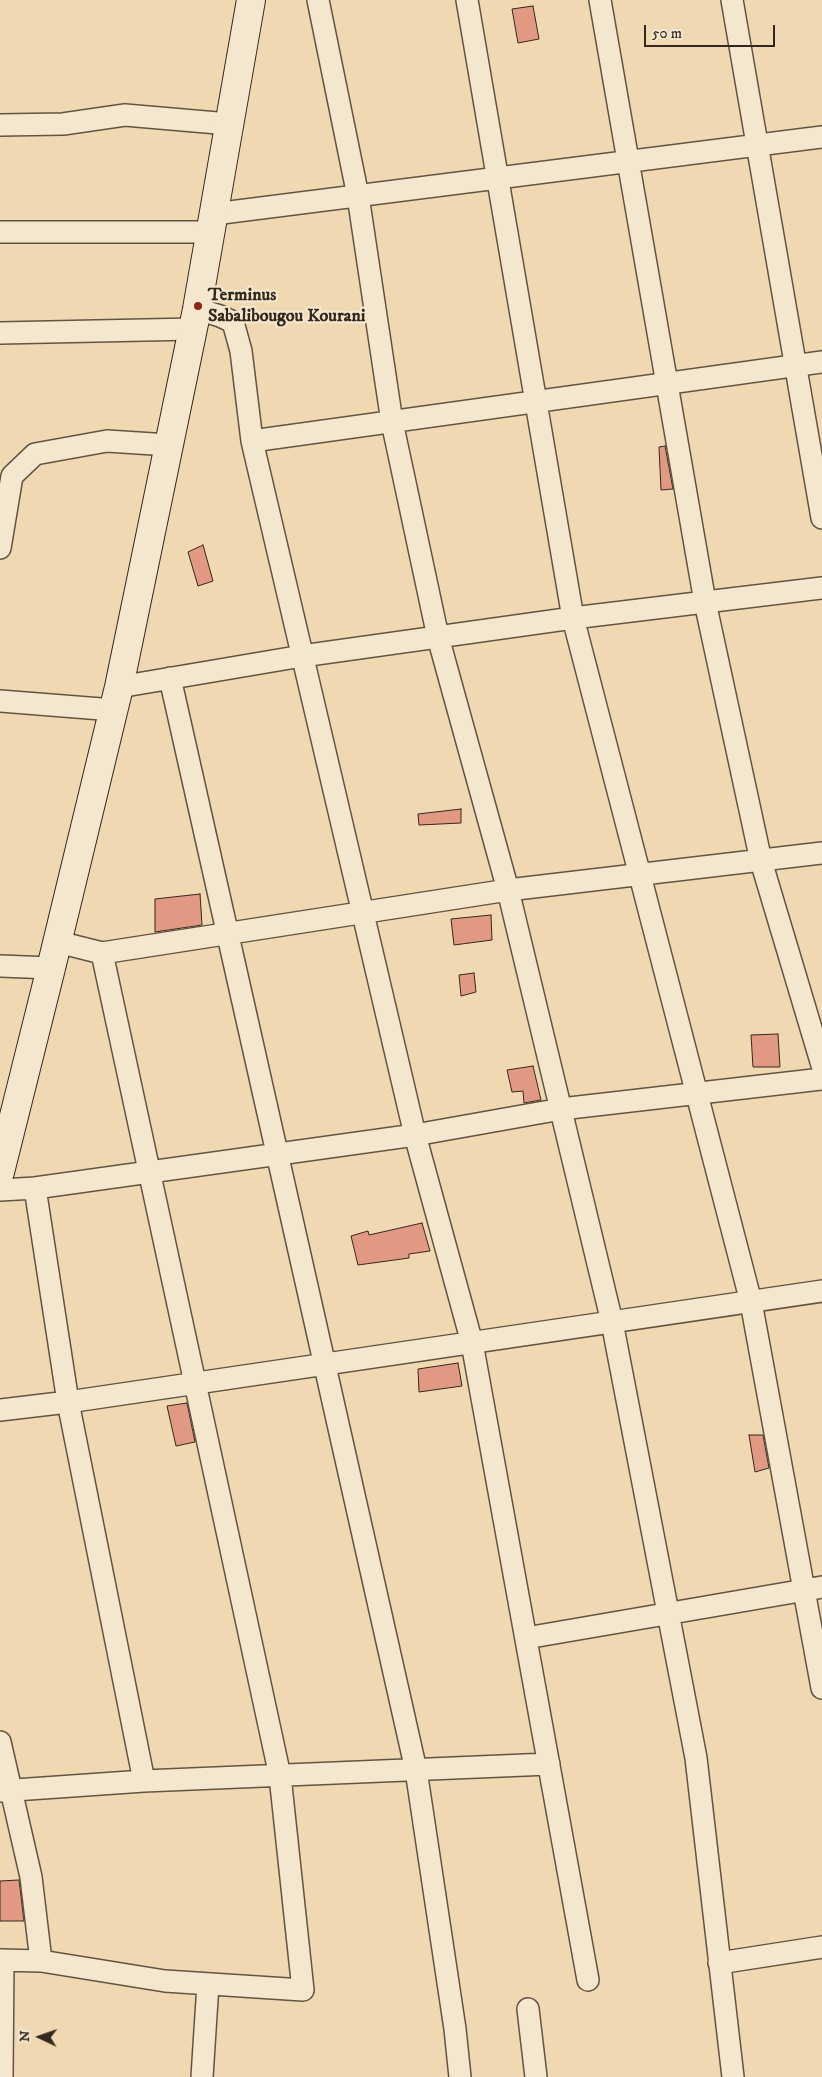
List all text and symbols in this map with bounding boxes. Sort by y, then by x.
scale bar [647,15,778,47]
text: 50 m [652,24,682,43]
place label: Terminus Sabalibougou Kourani [208,285,365,328]
marker: Terminus Sabalibougou Kourani [192,300,204,312]
north arrow [15,2012,65,2062]
text: N [16,2030,34,2042]

